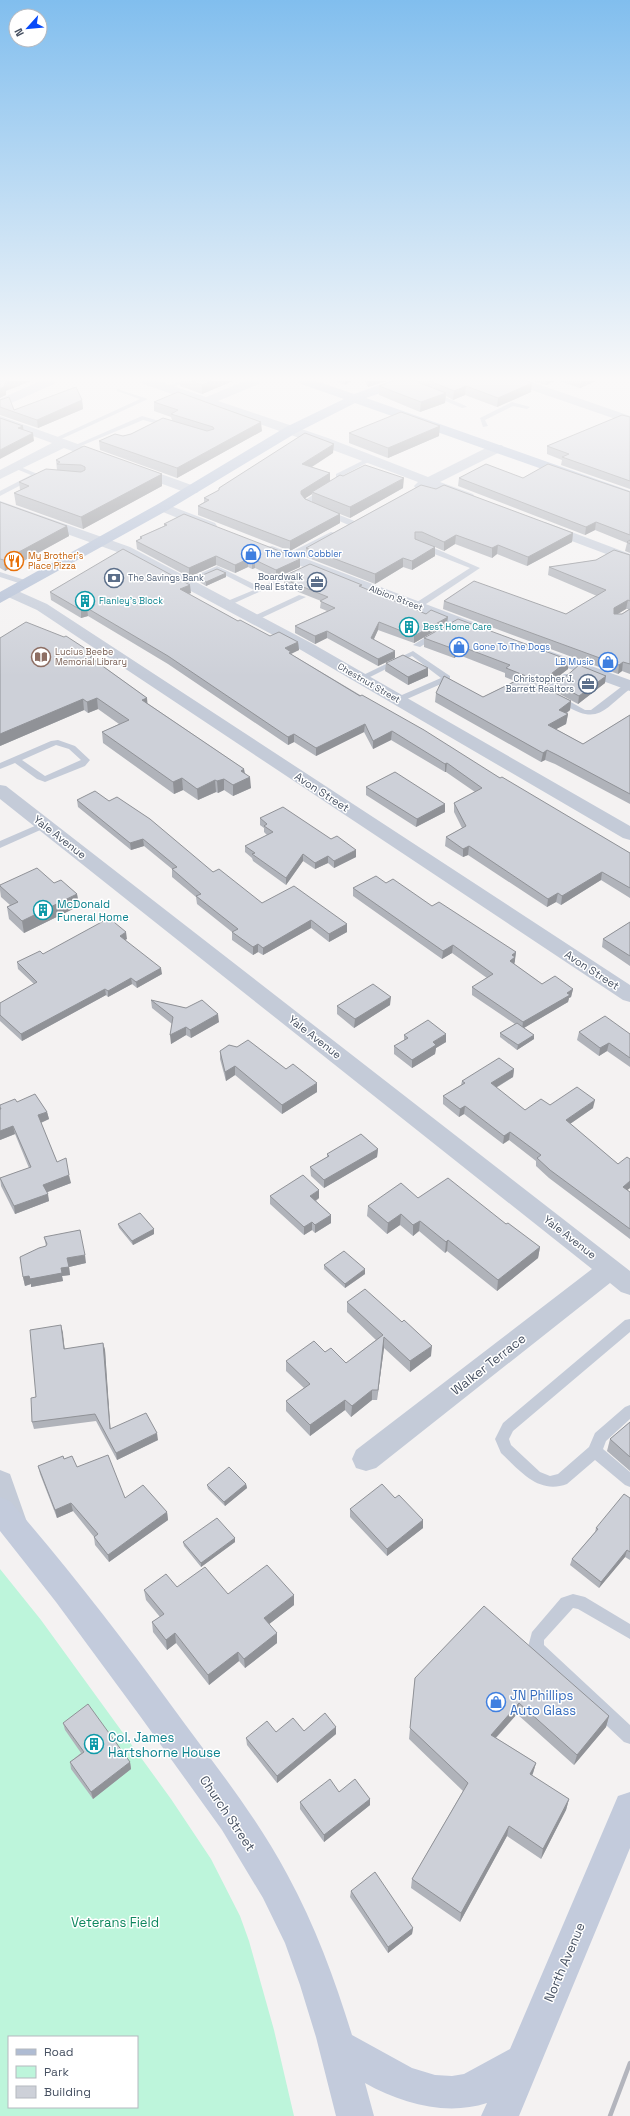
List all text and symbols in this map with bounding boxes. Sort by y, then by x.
north arrow [8,8,48,48]
text: N [11,26,27,39]
shop icon: The Town Cobbler [240,543,262,565]
place label: The Town Cobbler [265,548,343,560]
restaurant icon: My Brother's Place Pizza [3,550,25,572]
place label: My Brother's Place Pizza [28,550,84,572]
bank icon: The Savings Bank [103,567,125,589]
place label: Boardwalk Real Estate [254,571,303,593]
office icon: Boardwalk Real Estate [306,571,328,593]
place label: The Savings Bank [128,572,204,584]
street label: Albion Street [367,582,425,614]
building icon: Flanley's Block [74,590,96,612]
place label: Flanley's Block [99,595,163,607]
building icon: Best Home Care [398,616,420,638]
place label: Best Home Care [423,621,492,633]
shop icon: Gone To The Dogs [448,636,470,658]
place label: Gone To The Dogs [473,641,550,653]
library icon: Lucius Beebe Memorial Library [30,646,52,668]
place label: Lucius Beebe Memorial Library [55,646,127,668]
shop icon: LB Music [597,651,619,673]
place label: LB Music [555,656,594,668]
street label: Chestnut Street [336,660,402,706]
place label: Christopher J. Barrett Realtors [506,673,574,695]
office icon: Christopher J. Barrett Realtors [577,673,599,695]
street label: Avon Street [292,769,352,815]
street label: Yale Avenue [31,812,89,862]
place label: McDonald Funeral Home [57,897,129,924]
building icon: McDonald Funeral Home [32,899,54,921]
street label: Avon Street [562,947,622,993]
street label: Yale Avenue [286,1012,344,1062]
street label: Yale Avenue [541,1212,599,1262]
street label: Walker Terrace [447,1330,529,1399]
place label: JN Phillips Auto Glass [510,1687,576,1719]
shop icon: JN Phillips Auto Glass [485,1691,507,1713]
place label: Col. James Hartshorne House [108,1729,221,1761]
building icon: Col. James Hartshorne House [83,1733,105,1755]
street label: Church Street [196,1772,259,1854]
park label: Veterans Field [71,1914,159,1931]
street label: North Avenue [540,1920,589,2004]
legend [8,2036,138,2108]
text: Road [44,2044,73,2060]
text: Park [44,2064,69,2080]
text: Building [44,2084,91,2100]

